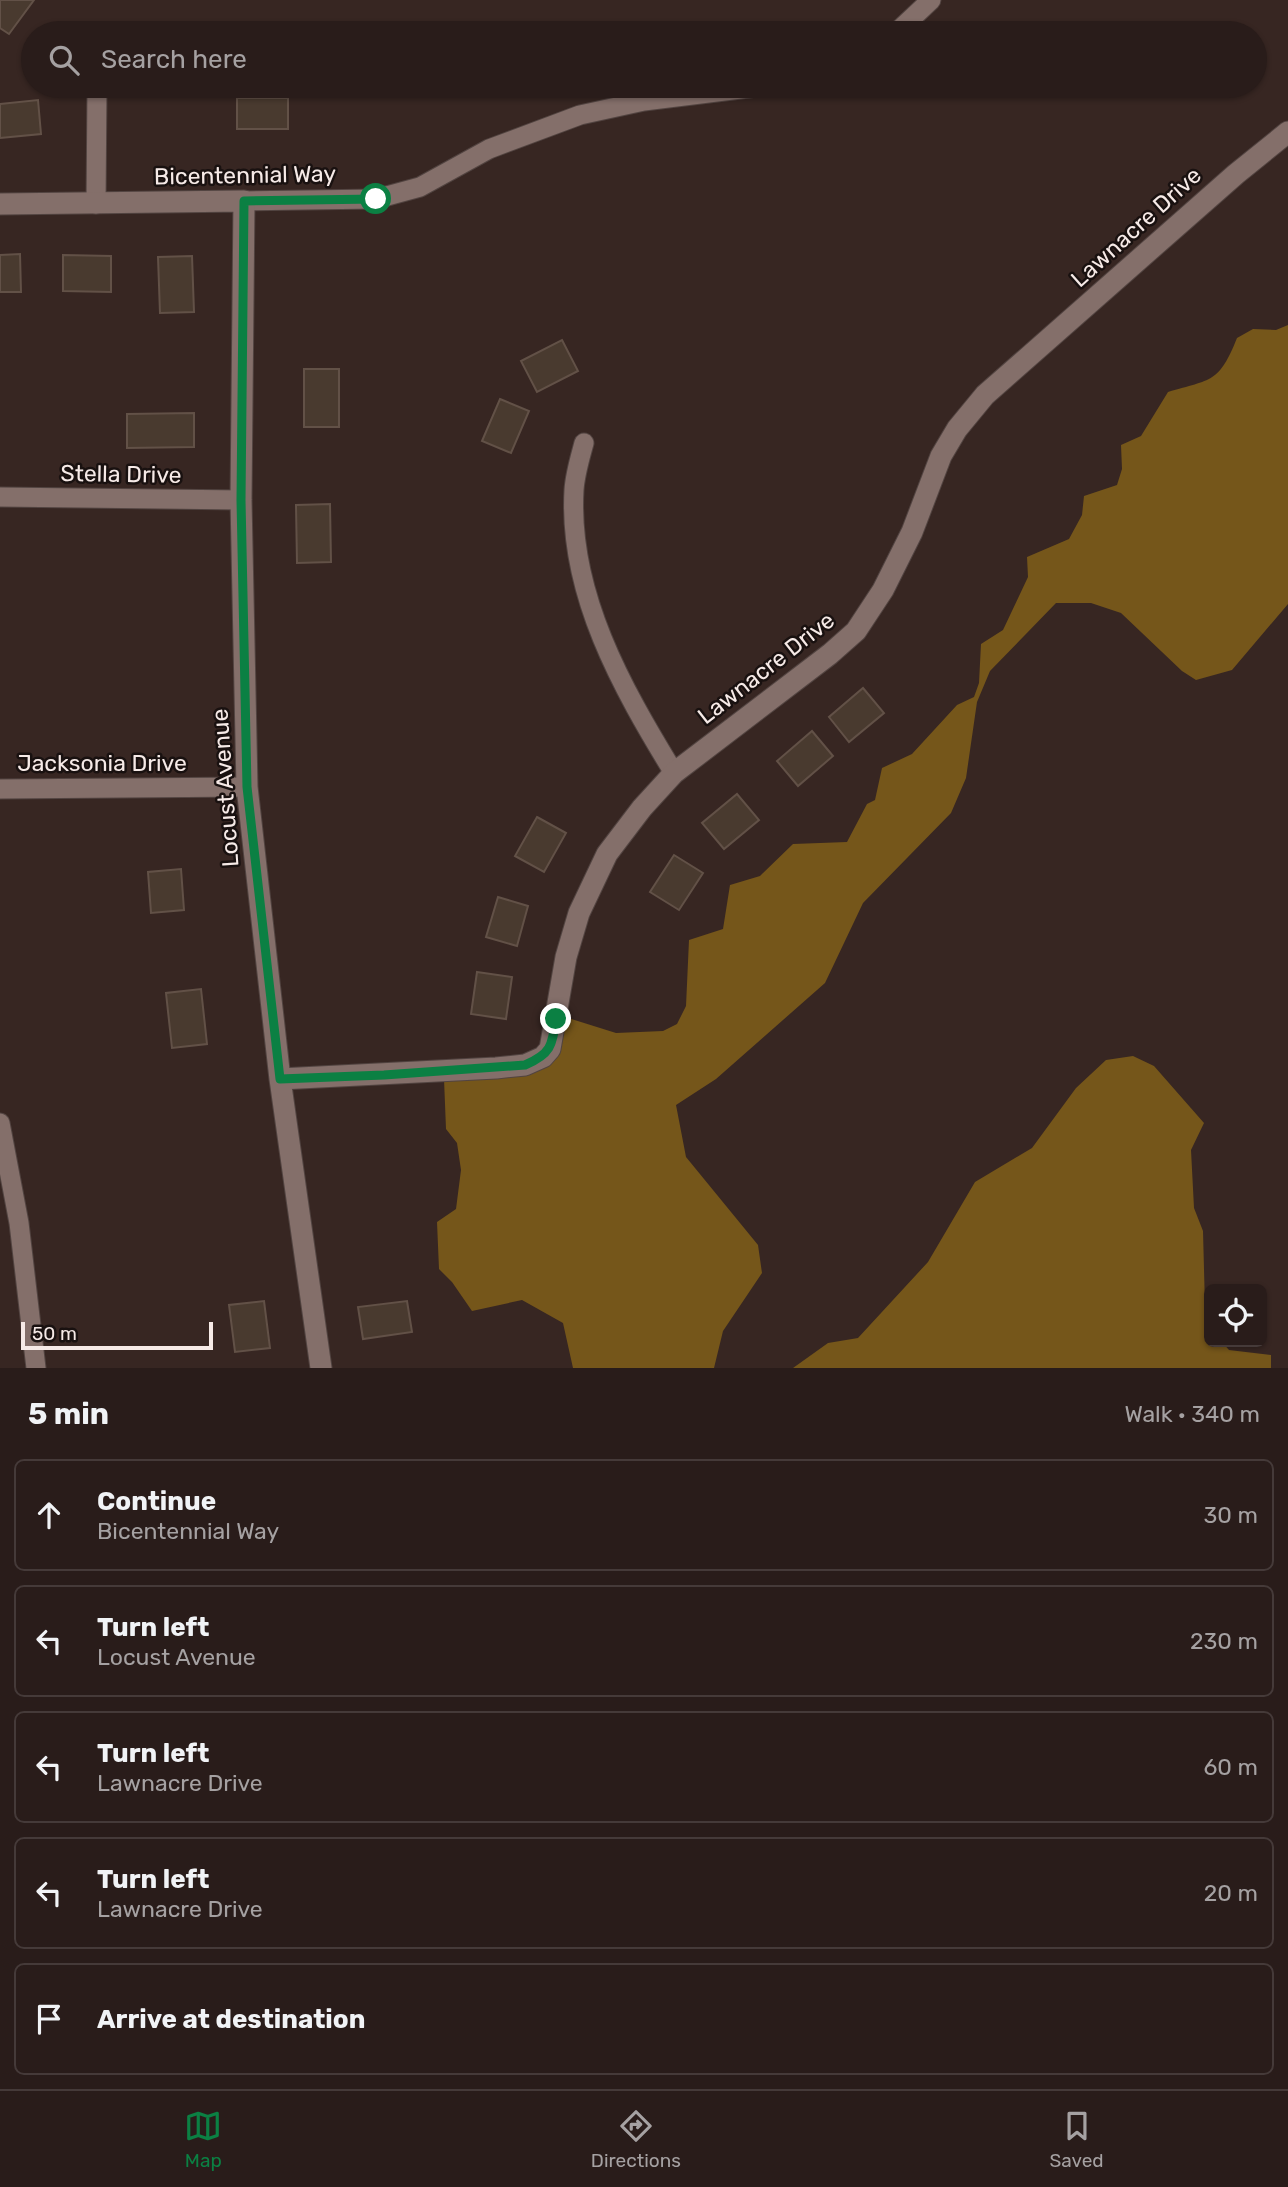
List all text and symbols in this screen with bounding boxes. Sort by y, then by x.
search box [21,21,1267,98]
icon: search [45,41,83,79]
text: Search here [101,44,247,75]
street label: Bicentennial Way [154,159,337,191]
street label: Lawnacre Drive [1065,161,1207,293]
route start [360,183,391,214]
street label: Stella Drive [60,459,182,489]
street label: Lawnacre Drive [692,606,840,730]
street label: Locust Avenue [205,708,245,868]
street label: Jacksonia Drive [17,749,187,777]
route end [540,1003,571,1034]
map controls [1204,1284,1267,1347]
button: locate [1204,1284,1267,1347]
scale bar [21,1319,214,1351]
text: 50 m [32,1322,77,1345]
text: 5 min [28,1396,109,1432]
text: Walk · 340 m [1125,1400,1260,1428]
text: Continue [97,1486,216,1517]
icon: ahead [30,1496,68,1534]
text: 30 m [1203,1501,1258,1529]
text: Bicentennial Way [97,1517,279,1545]
text: Turn left [97,1612,209,1643]
icon: left [30,1622,68,1660]
text: 230 m [1190,1627,1258,1655]
text: Locust Avenue [97,1643,256,1671]
text: Turn left [97,1738,209,1769]
icon: left [30,1748,68,1786]
text: 60 m [1203,1753,1258,1781]
text: Lawnacre Drive [97,1769,263,1797]
text: Turn left [97,1864,209,1895]
icon: left [30,1874,68,1912]
text: 20 m [1204,1879,1258,1907]
text: Lawnacre Drive [97,1895,263,1923]
icon: arrive [30,2000,68,2038]
text: Arrive at destination [97,2004,365,2035]
tab: Map [184,2107,222,2172]
tab: Directions [591,2107,681,2172]
tab: Saved [1049,2107,1104,2172]

